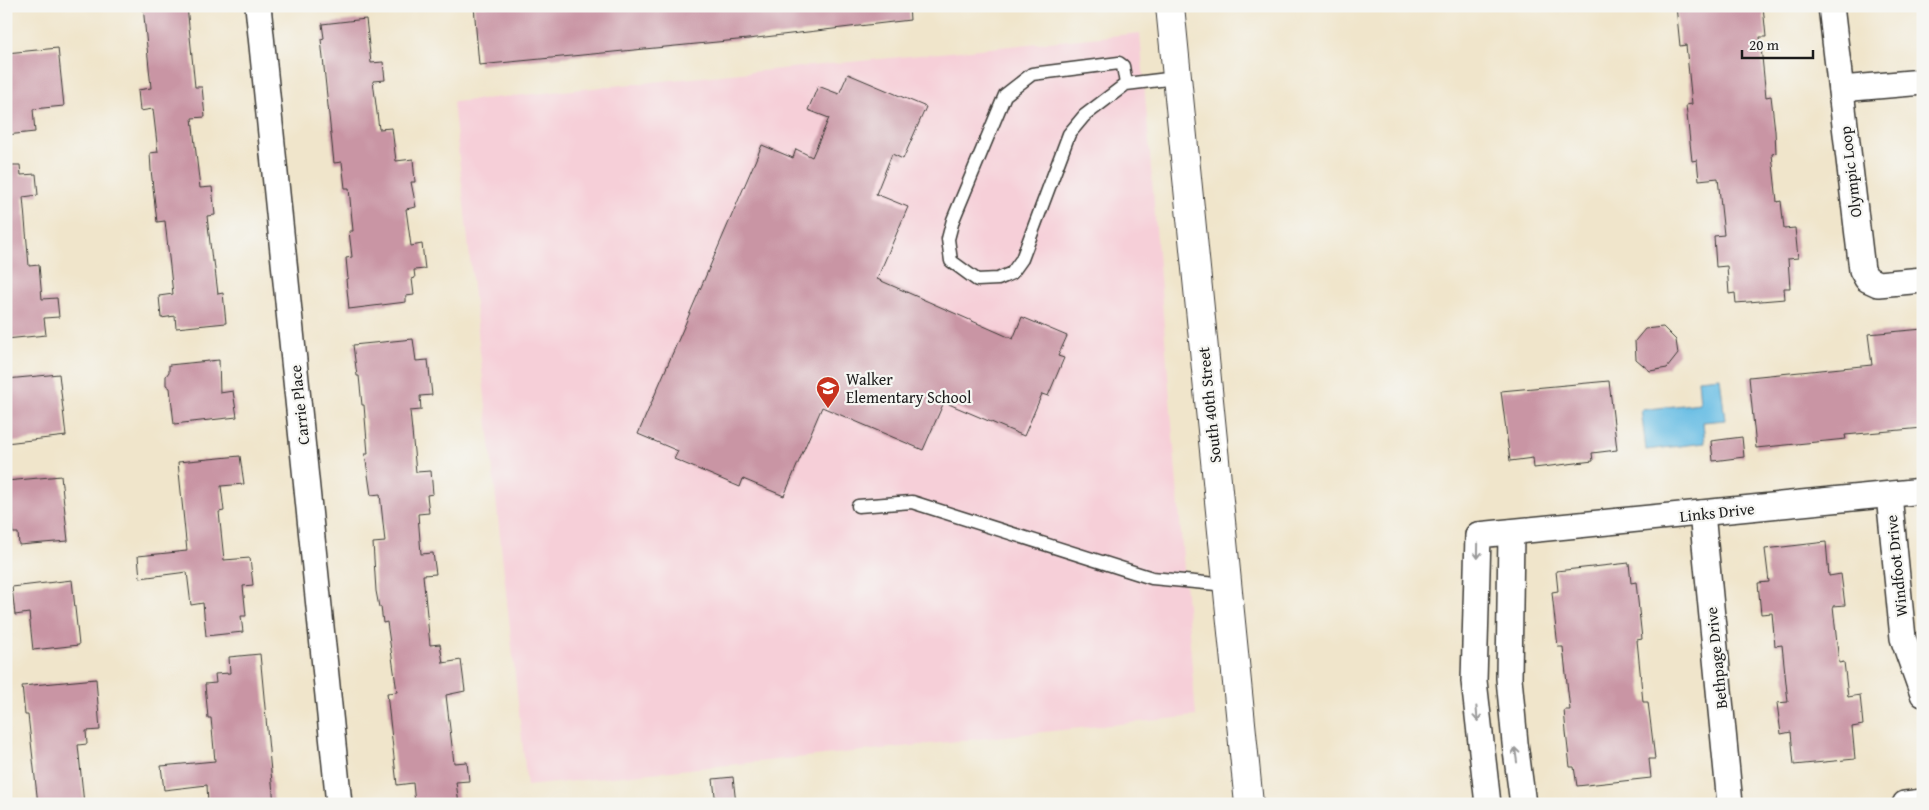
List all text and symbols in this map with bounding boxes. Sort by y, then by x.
scale bar [1742,28,1813,60]
text: 20 m [1749,34,1780,55]
street label: Olympic Loop [1832,125,1868,219]
street label: South 40th Street [1191,345,1227,464]
street label: Carrie Place [283,364,315,446]
place label: Walker Elementary School [846,367,972,409]
school or university icon: Walker Elementary School [815,375,841,409]
street label: Links Drive [1678,496,1756,528]
street label: Windfoot Drive [1879,514,1913,618]
one-way arrow [1473,543,1482,559]
street label: Bethpage Drive [1699,606,1733,710]
one-way arrow [1473,705,1482,721]
one-way arrow [1511,748,1521,764]

